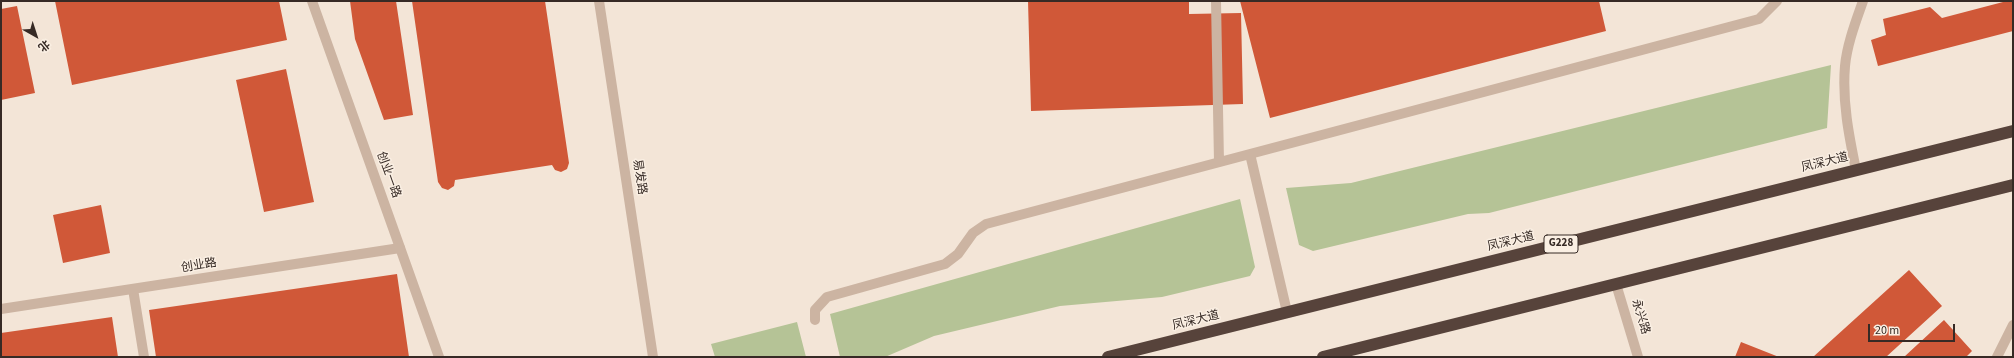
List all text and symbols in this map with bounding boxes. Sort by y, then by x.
north arrow [16,16,56,56]
text: 北 [35,36,53,55]
street label: 创业一路 [373,150,403,200]
street label: 凤深大道 [1800,150,1850,176]
street label: 易发路 [629,158,649,196]
street label: 凤深大道 [1486,229,1536,255]
road number: G228 [1544,235,1578,253]
street label: 创业路 [180,256,218,276]
street label: 永兴路 [1628,298,1652,336]
street label: 凤深大道 [1171,308,1221,334]
scale bar [1870,316,1957,342]
text: 20 m [1875,322,1899,339]

